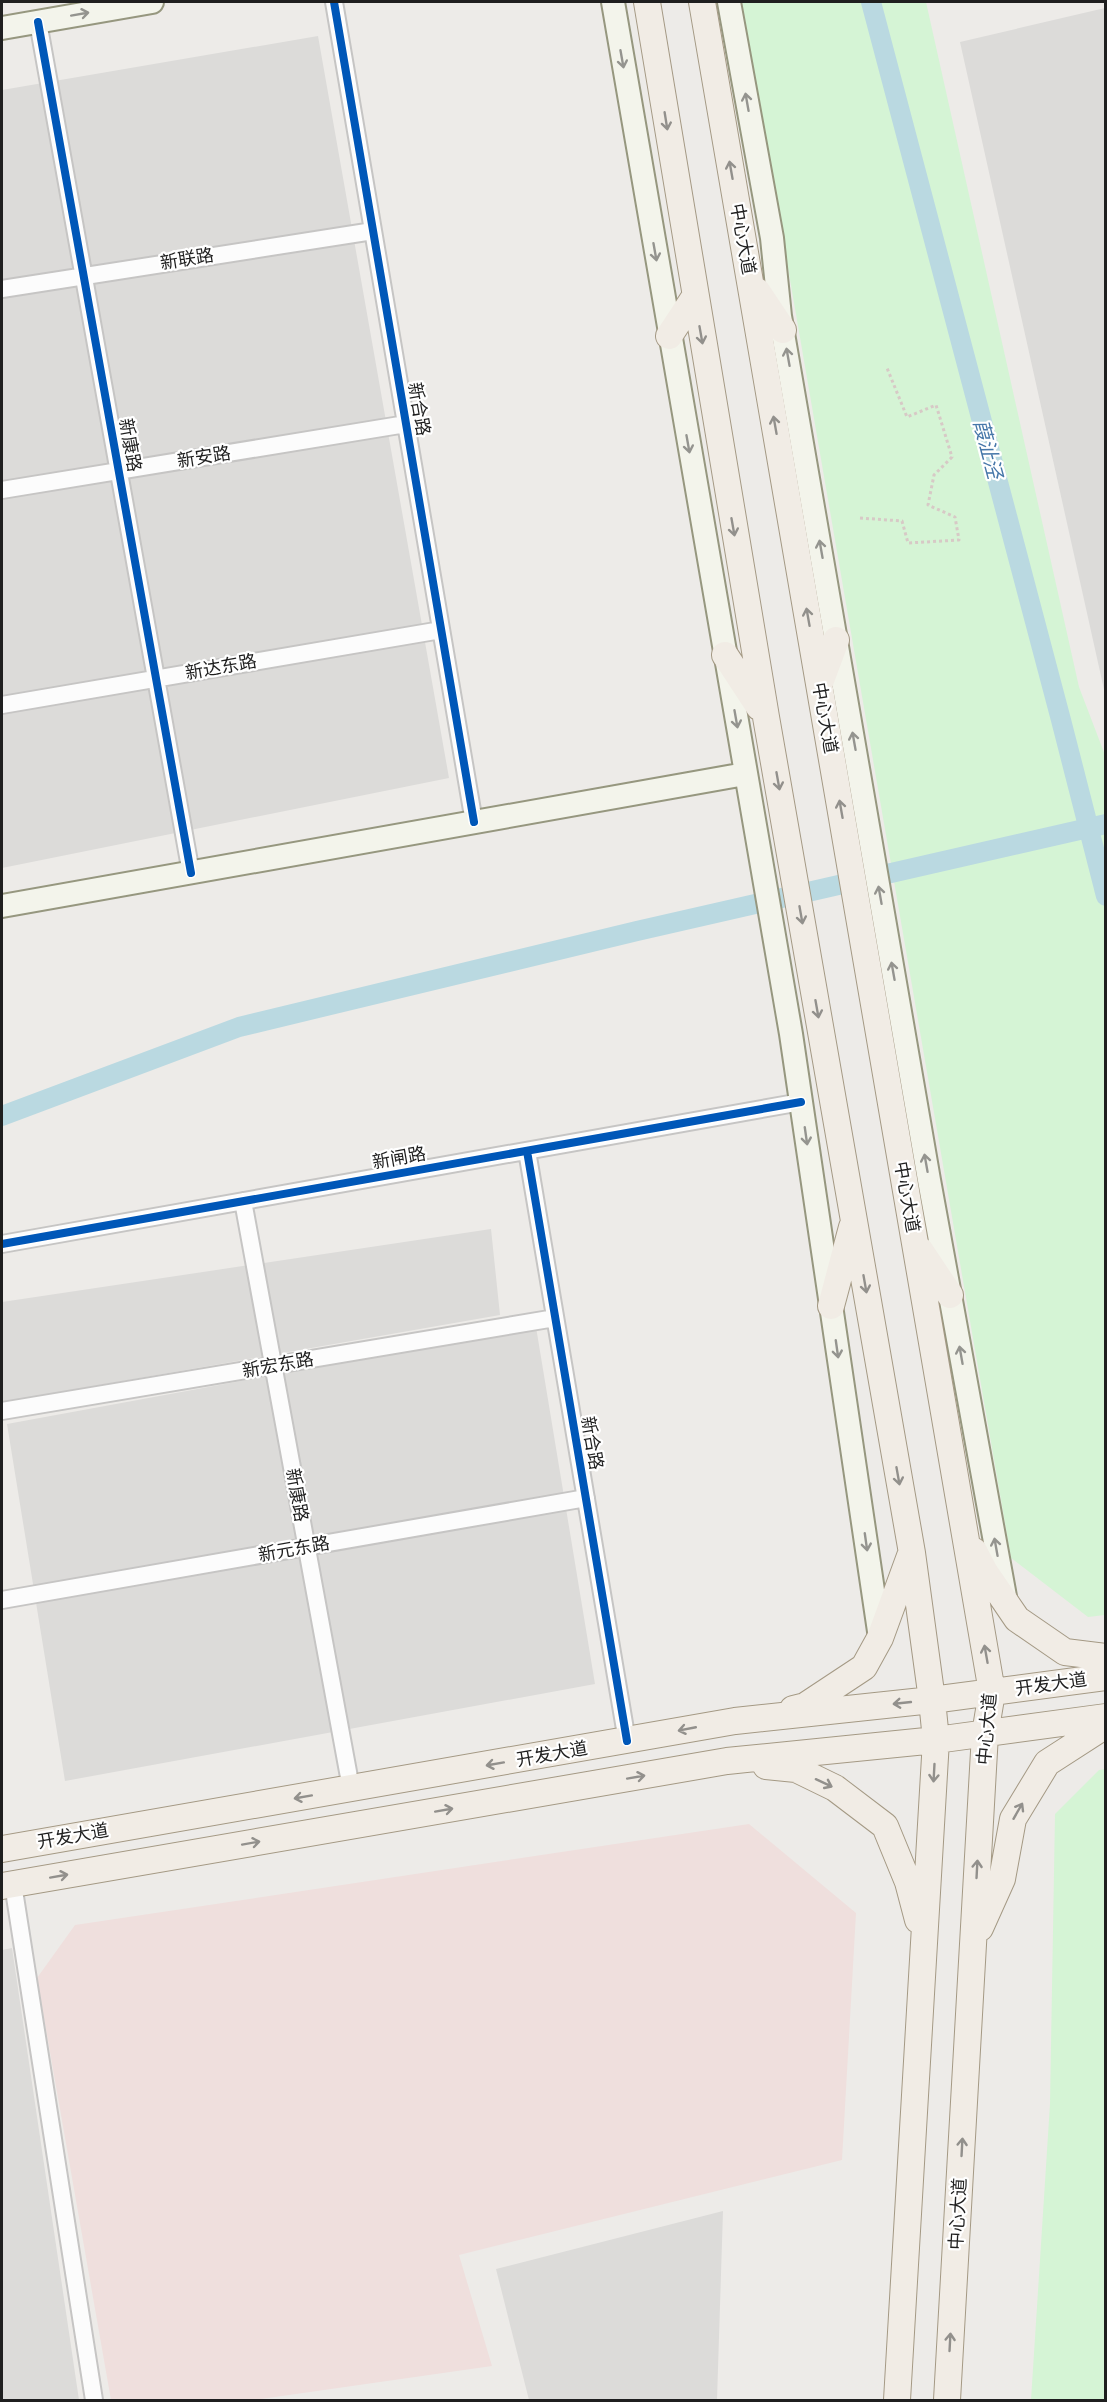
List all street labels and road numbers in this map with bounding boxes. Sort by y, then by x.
street label: 中心大道 [726,202,760,276]
street label: 新联路 [159,244,215,274]
street label: 新合路 [403,381,435,437]
street label: 新康路 [114,417,146,473]
street label: 新安路 [176,442,232,472]
street label: 新达东路 [184,650,258,684]
street label: 中心大道 [808,681,842,755]
street label: 新闸路 [371,1142,427,1174]
street label: 中心大道 [890,1160,924,1234]
street label: 新宏东路 [241,1348,315,1382]
street label: 新合路 [576,1415,608,1471]
street label: 新康路 [281,1467,313,1523]
street label: 新元东路 [257,1532,331,1566]
street label: 开发大道 [1014,1668,1088,1700]
street label: 中心大道 [973,1692,1001,1766]
street label: 开发大道 [515,1737,589,1771]
street label: 开发大道 [36,1819,110,1853]
street label: 中心大道 [945,2177,971,2251]

